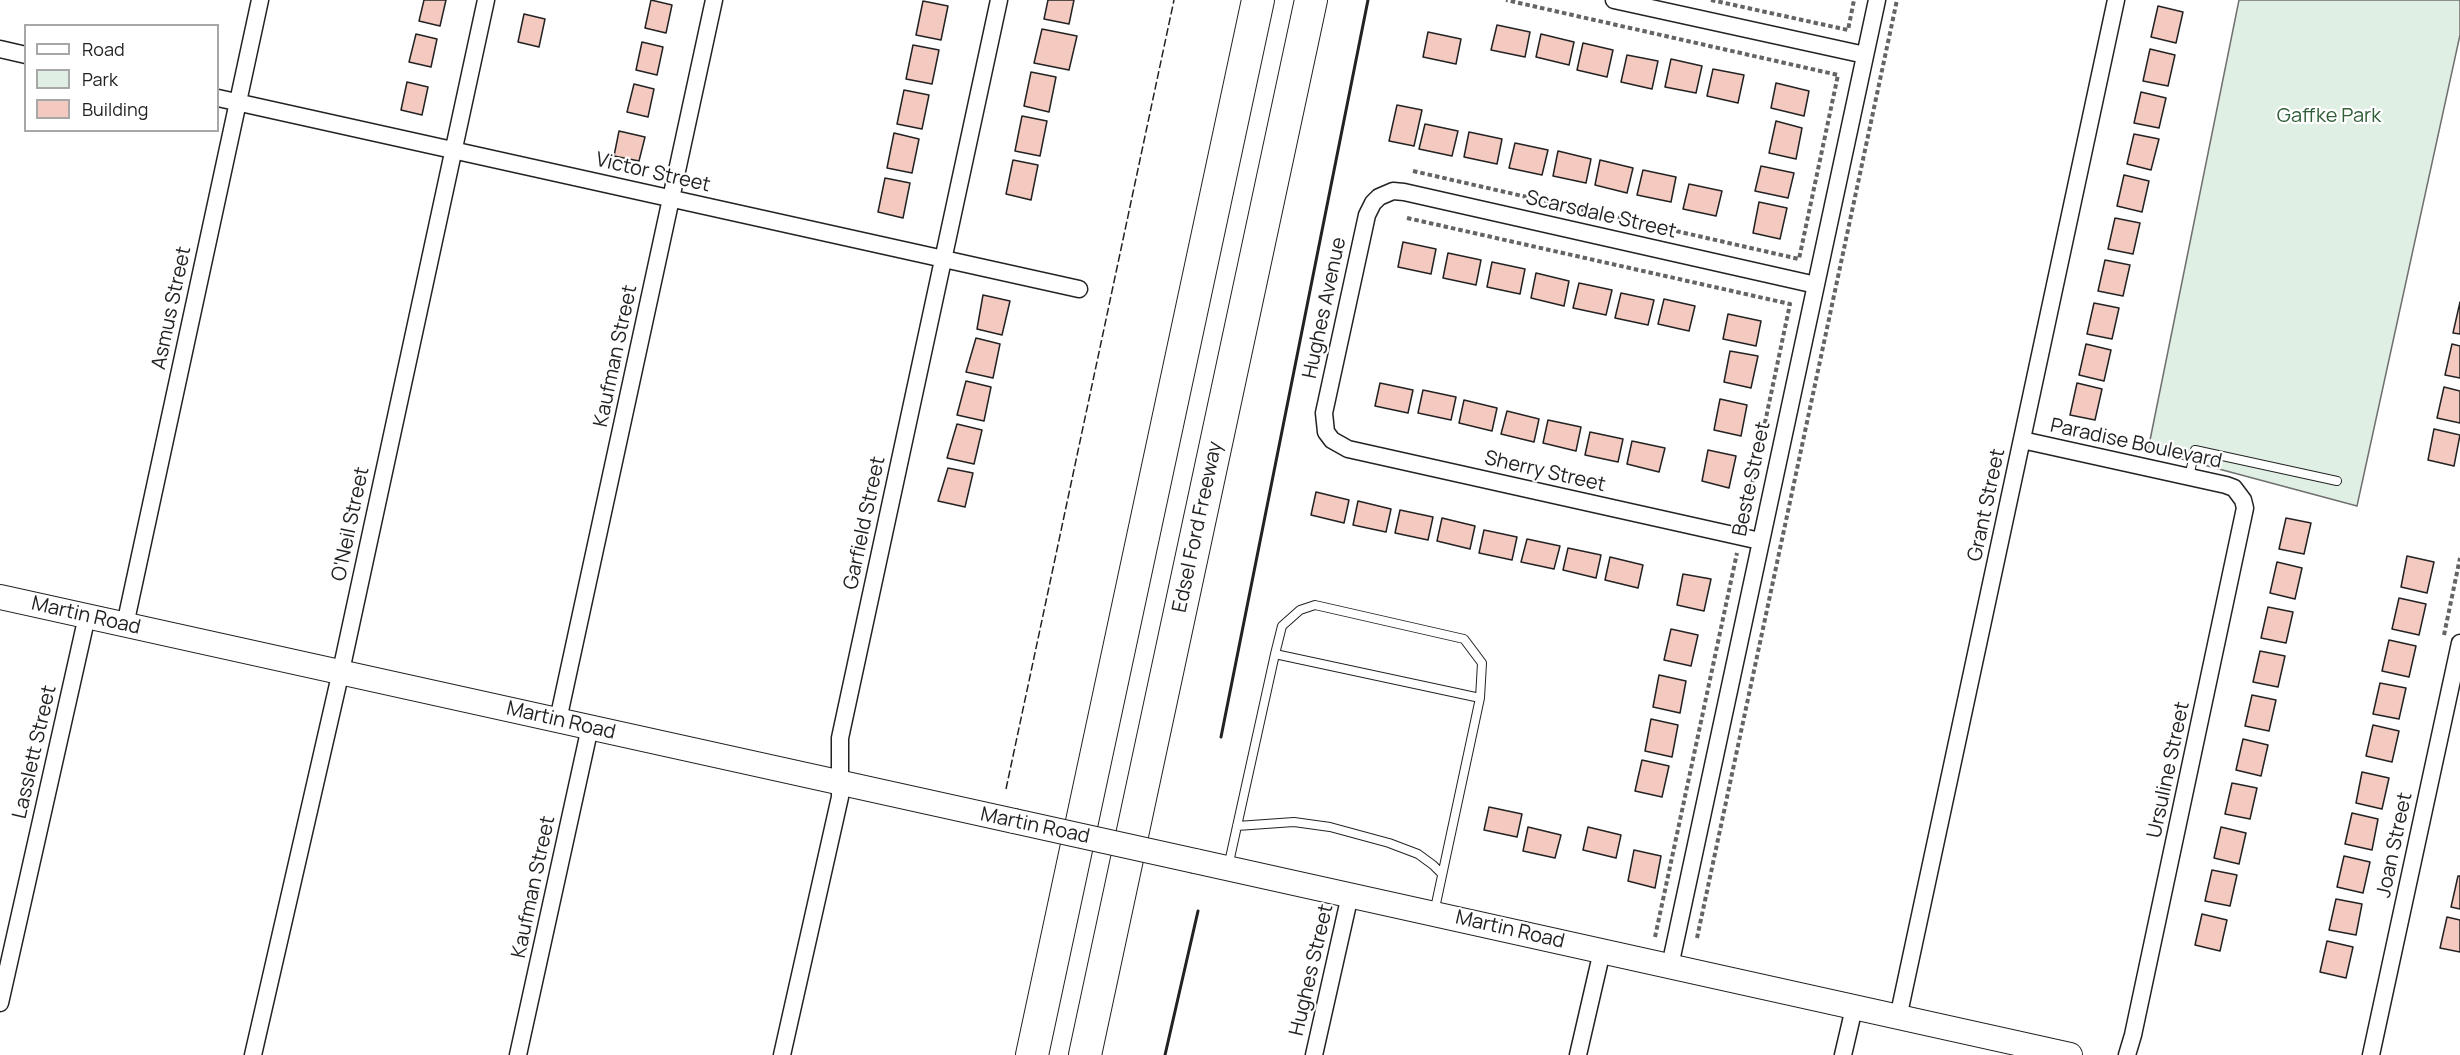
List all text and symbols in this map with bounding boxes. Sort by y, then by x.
legend [24,24,219,132]
text: Road [82,37,125,61]
text: Park [82,67,118,91]
text: Building [82,97,148,121]
park label: Gaffke Park [2277,104,2381,128]
street label: Victor Street [593,148,713,198]
street label: Scarsdale Street [1523,186,1679,244]
street label: Hughes Avenue [1298,235,1352,381]
street label: Asmus Street [147,244,197,372]
street label: Kaufman Street [589,283,643,429]
street label: Paradise Boulevard [2048,414,2224,474]
street label: Beste Street [1728,420,1776,538]
street label: Edsel Ford Freeway [1168,439,1228,615]
street label: Sherry Street [1482,446,1608,498]
street label: Grant Street [1963,446,2011,564]
street label: Garfield Street [839,454,891,592]
street label: O'Neil Street [327,465,375,583]
street label: Martin Road [29,592,143,640]
street label: Lasslett Street [8,683,62,821]
street label: Martin Road [504,697,618,745]
street label: Ursuline Street [2143,700,2195,840]
street label: Joan Street [2372,790,2418,900]
street label: Martin Road [978,803,1092,849]
street label: Kaufman Street [507,814,561,960]
street label: Hughes Street [1285,902,1339,1038]
street label: Martin Road [1453,906,1567,954]

